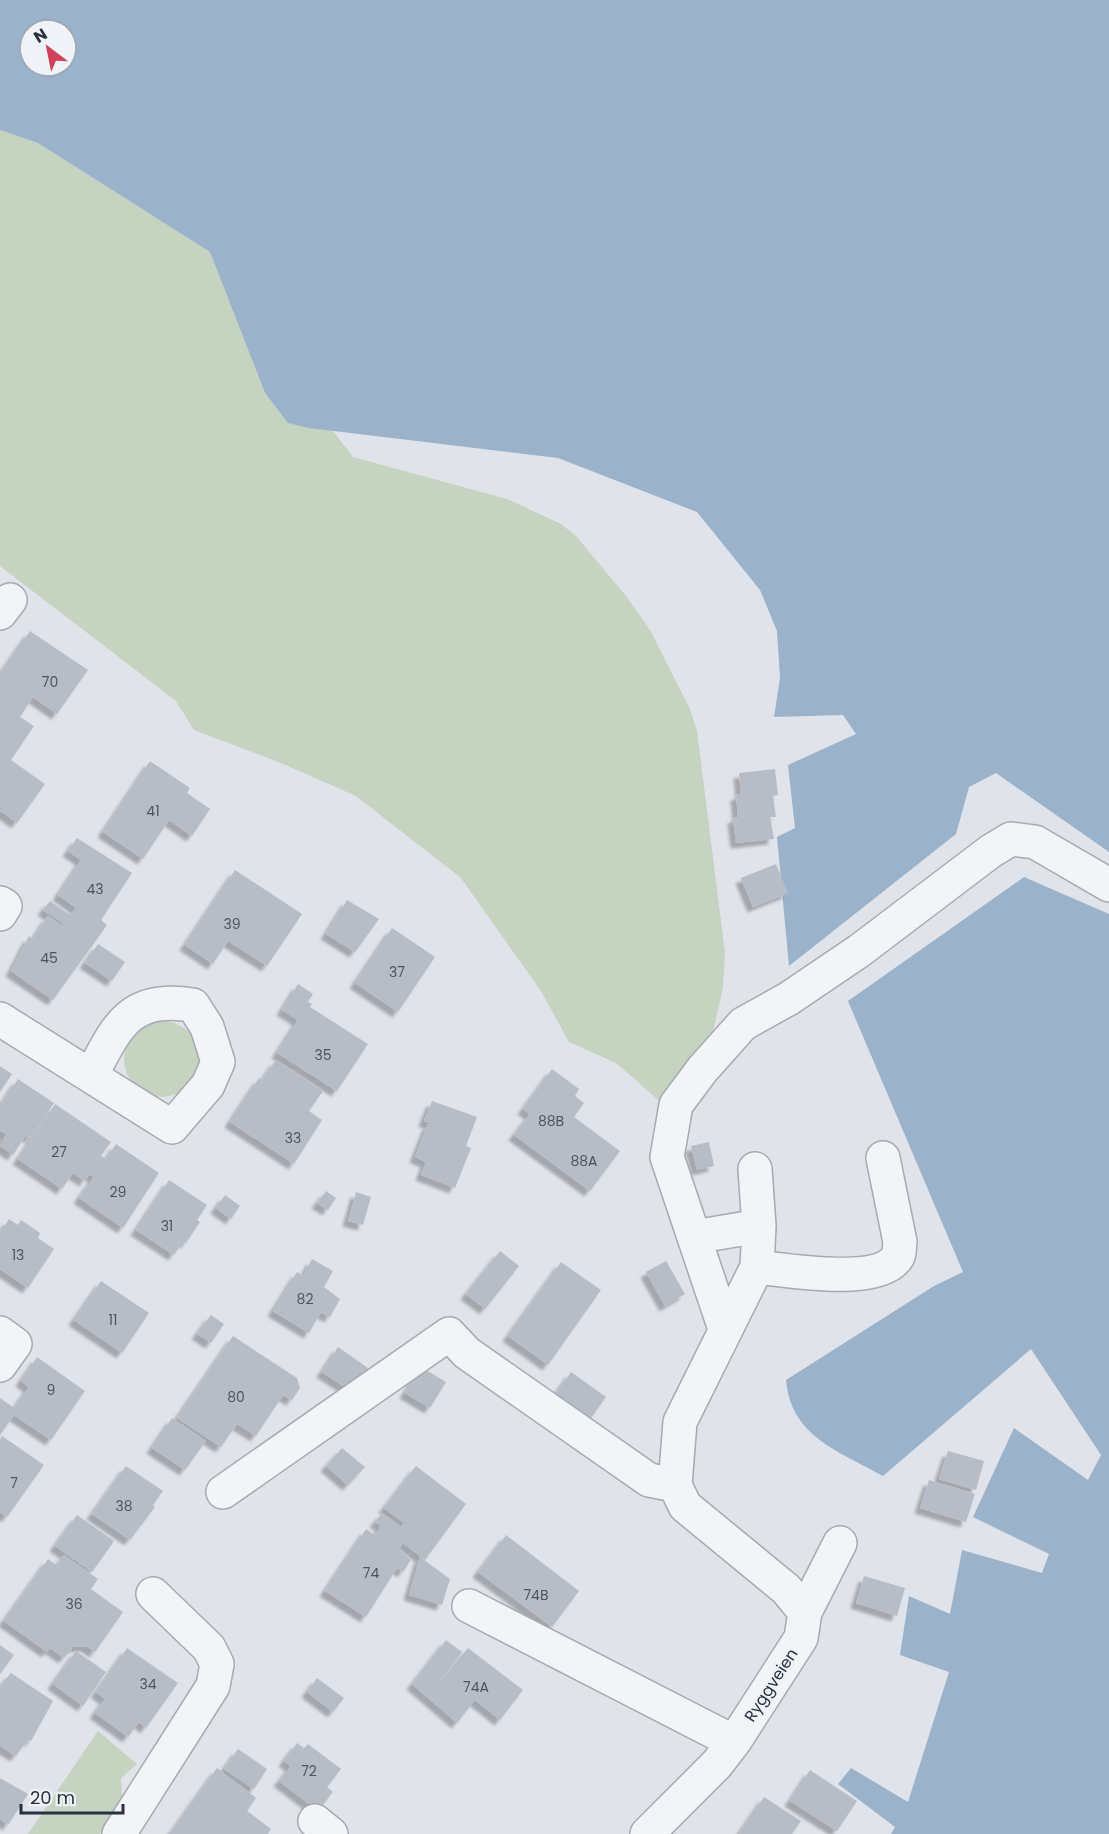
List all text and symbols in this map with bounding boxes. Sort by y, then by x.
north arrow [18,18,78,78]
text: N [29,23,52,49]
house number: 70 [42,672,58,692]
house number: 41 [146,801,160,821]
house number: 43 [86,879,104,899]
house number: 39 [223,914,241,934]
house number: 45 [40,948,58,968]
house number: 37 [389,962,405,982]
house number: 35 [314,1045,332,1065]
house number: 88B [538,1111,564,1131]
house number: 33 [285,1128,301,1148]
house number: 27 [51,1142,67,1162]
house number: 88A [570,1151,598,1171]
house number: 29 [110,1182,126,1202]
house number: 31 [161,1216,173,1236]
house number: 13 [12,1245,24,1265]
house number: 82 [297,1289,313,1309]
house number: 11 [109,1310,117,1330]
house number: 9 [47,1380,55,1400]
house number: 80 [227,1387,245,1407]
house number: 7 [10,1473,18,1493]
house number: 38 [115,1496,133,1516]
house number: 74 [363,1563,379,1583]
house number: 74B [523,1585,549,1605]
house number: 36 [65,1594,83,1614]
street label: Ryggveien [739,1644,803,1726]
house number: 34 [139,1674,157,1694]
house number: 74A [463,1677,489,1697]
house number: 72 [301,1761,317,1781]
scale bar [21,1777,123,1815]
text: 20 m [30,1785,75,1810]

